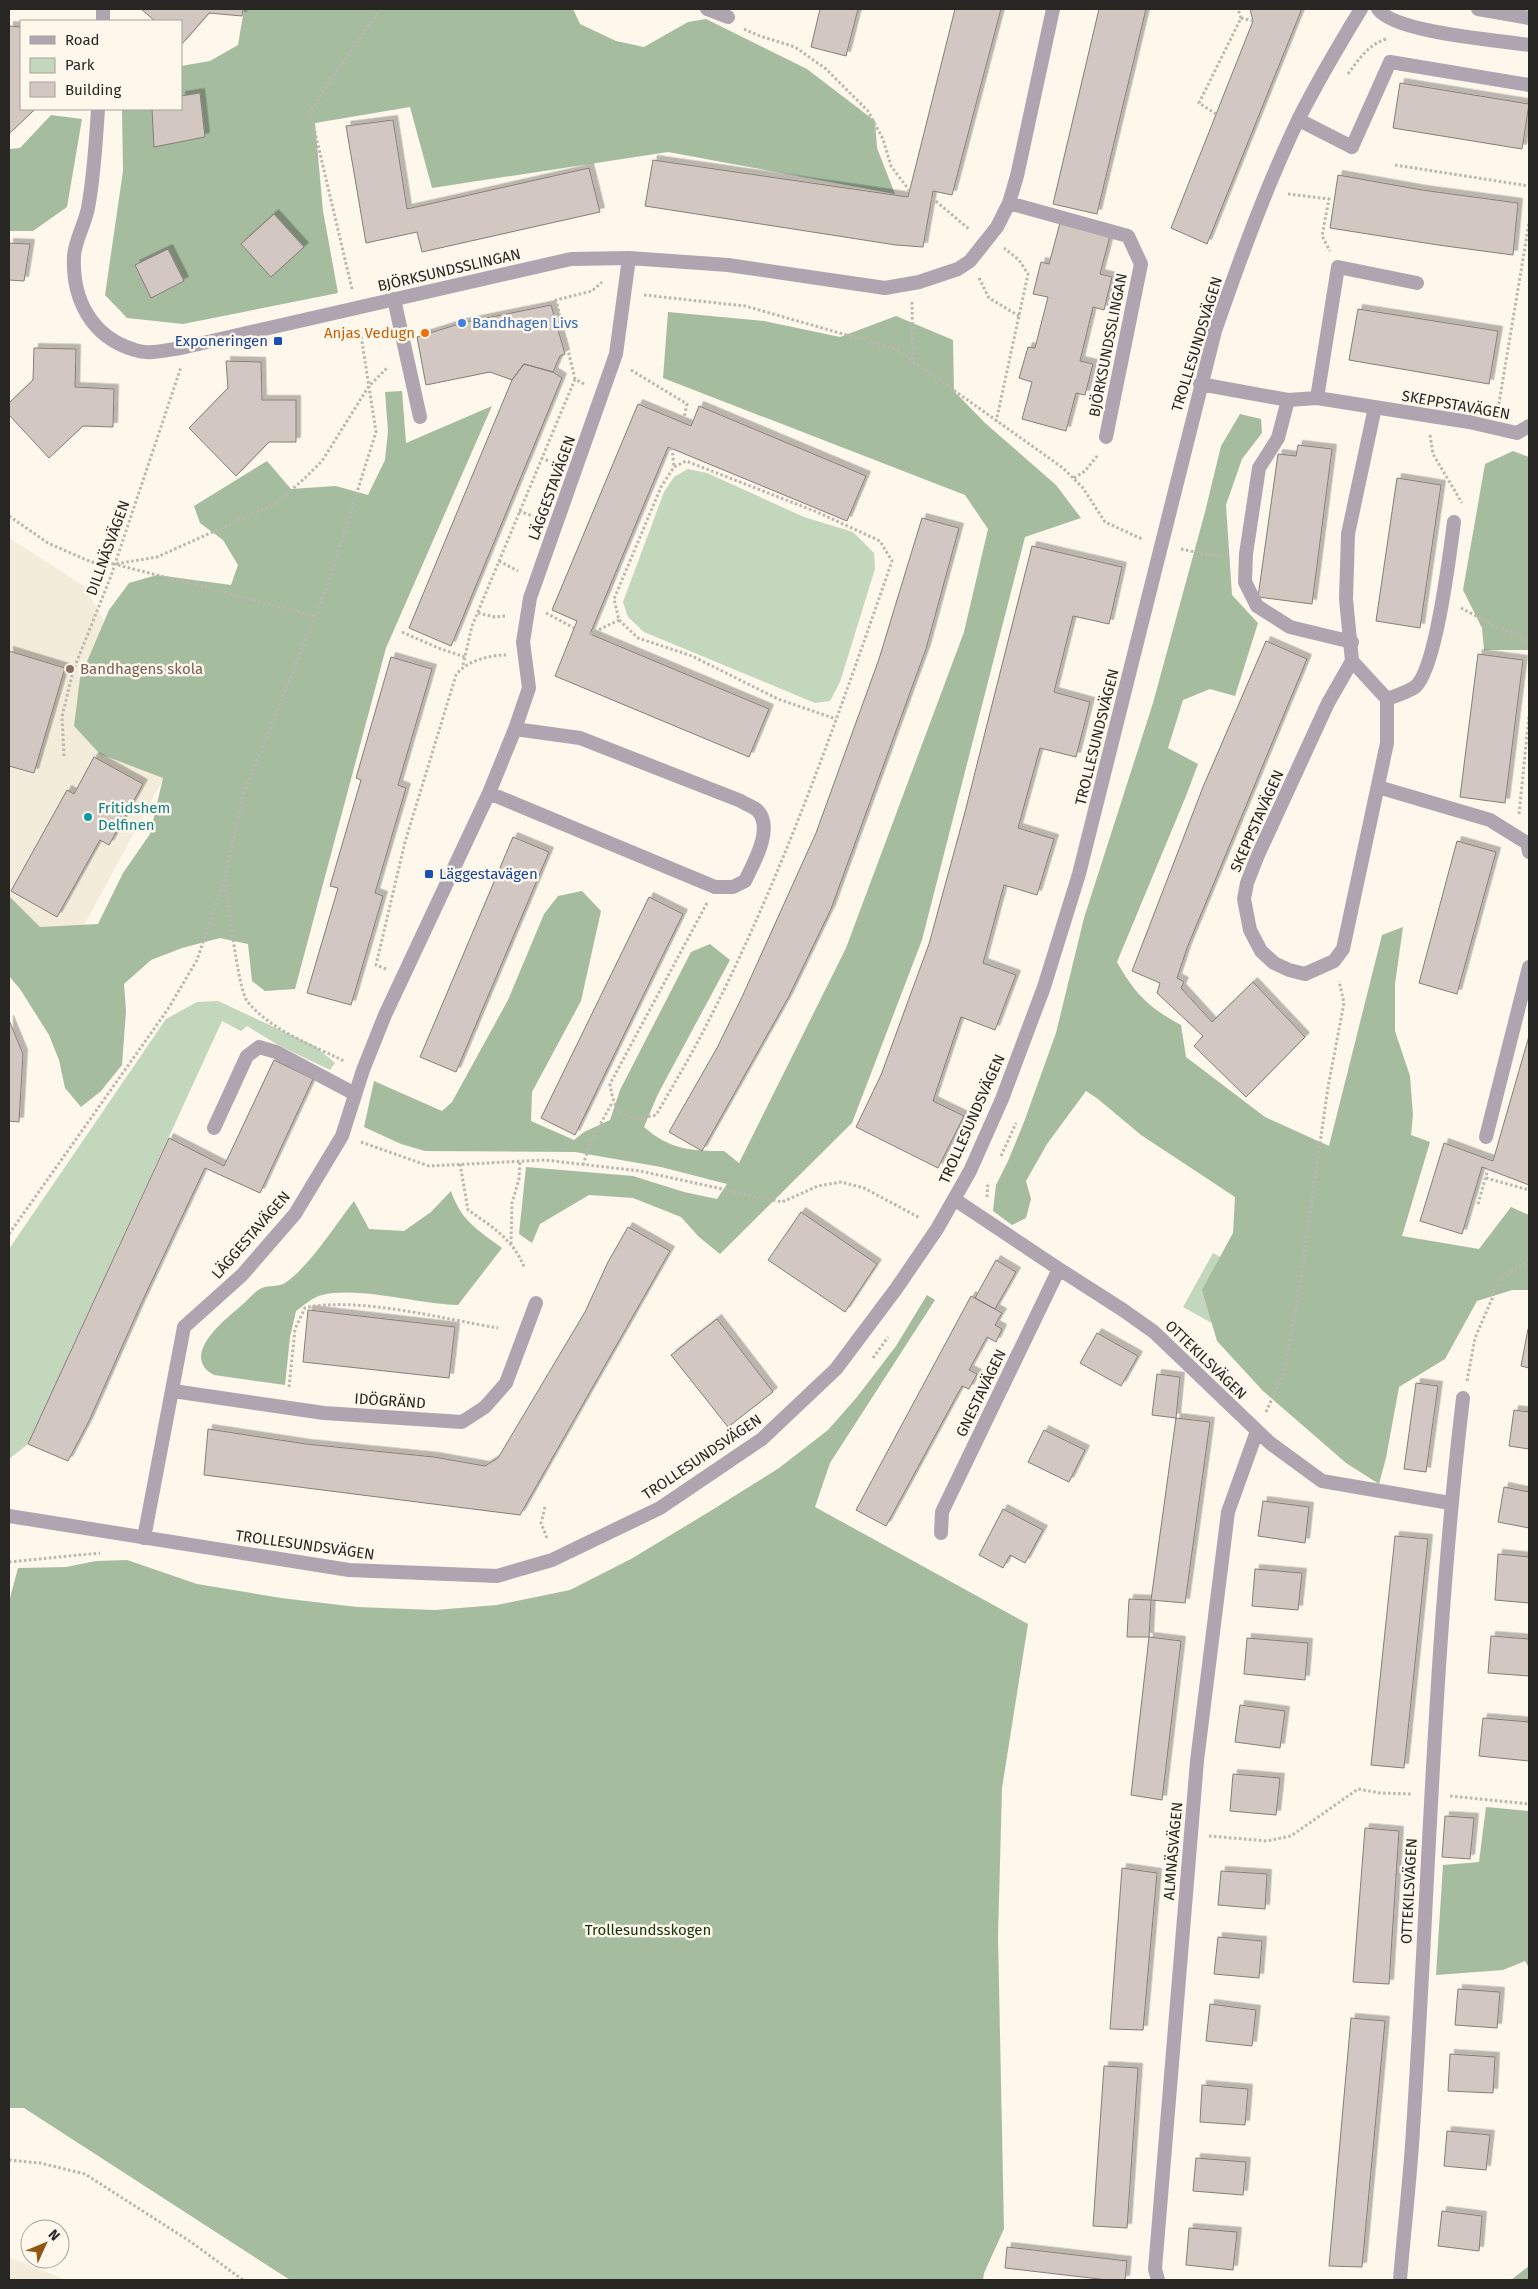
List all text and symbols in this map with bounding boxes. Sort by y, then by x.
legend [20,20,182,110]
text: Road [65,31,100,49]
text: Park [65,56,95,74]
text: Building [65,81,121,99]
street label: BJÖRKSUNDSSLINGAN [376,245,522,295]
street label: BJÖRKSUNDSSLINGAN [1085,272,1131,418]
street label: TROLLESUNDSVÄGEN [1168,274,1226,414]
place label: Bandhagen Livs [472,314,578,332]
marker: Bandhagen Livs [456,317,468,329]
place label: Anjas Vedugn [324,324,415,342]
marker: Anjas Vedugn [419,327,431,339]
place label: Exponeringen [175,332,268,350]
marker: Exponeringen [272,335,284,347]
street label: SKEPPSTAVÄGEN [1400,387,1512,423]
street label: LÄGGESTAVÄGEN [525,433,579,543]
street label: DILLNÄSVÄGEN [82,498,134,598]
place label: Bandhagens skola [80,660,203,678]
marker: Bandhagens skola [64,663,76,675]
street label: TROLLESUNDSVÄGEN [1071,667,1123,807]
street label: SKEPPSTAVÄGEN [1226,767,1288,875]
place label: Fritidshem Delfinen [98,799,170,834]
marker: Fritidshem Delfinen [82,811,94,823]
place label: Läggestavägen [439,865,538,883]
marker: Läggestavägen [423,868,435,880]
street label: TROLLESUNDSVÄGEN [935,1051,1009,1187]
street label: LÄGGESTAVÄGEN [208,1187,294,1283]
street label: OTTEKILSVÄGEN [1162,1317,1250,1403]
street label: GNESTAVÄGEN [952,1346,1010,1440]
street label: IDÖGRÄND [354,1390,426,1412]
street label: TROLLESUNDSVÄGEN [639,1410,765,1504]
street label: TROLLESUNDSVÄGEN [234,1526,376,1564]
street label: ALMNÄSVÄGEN [1160,1801,1186,1901]
street label: OTTEKILSVÄGEN [1397,1838,1421,1944]
park label: Trollesundsskogen [585,1921,711,1939]
north arrow [20,2219,70,2269]
text: N [45,2226,63,2245]

